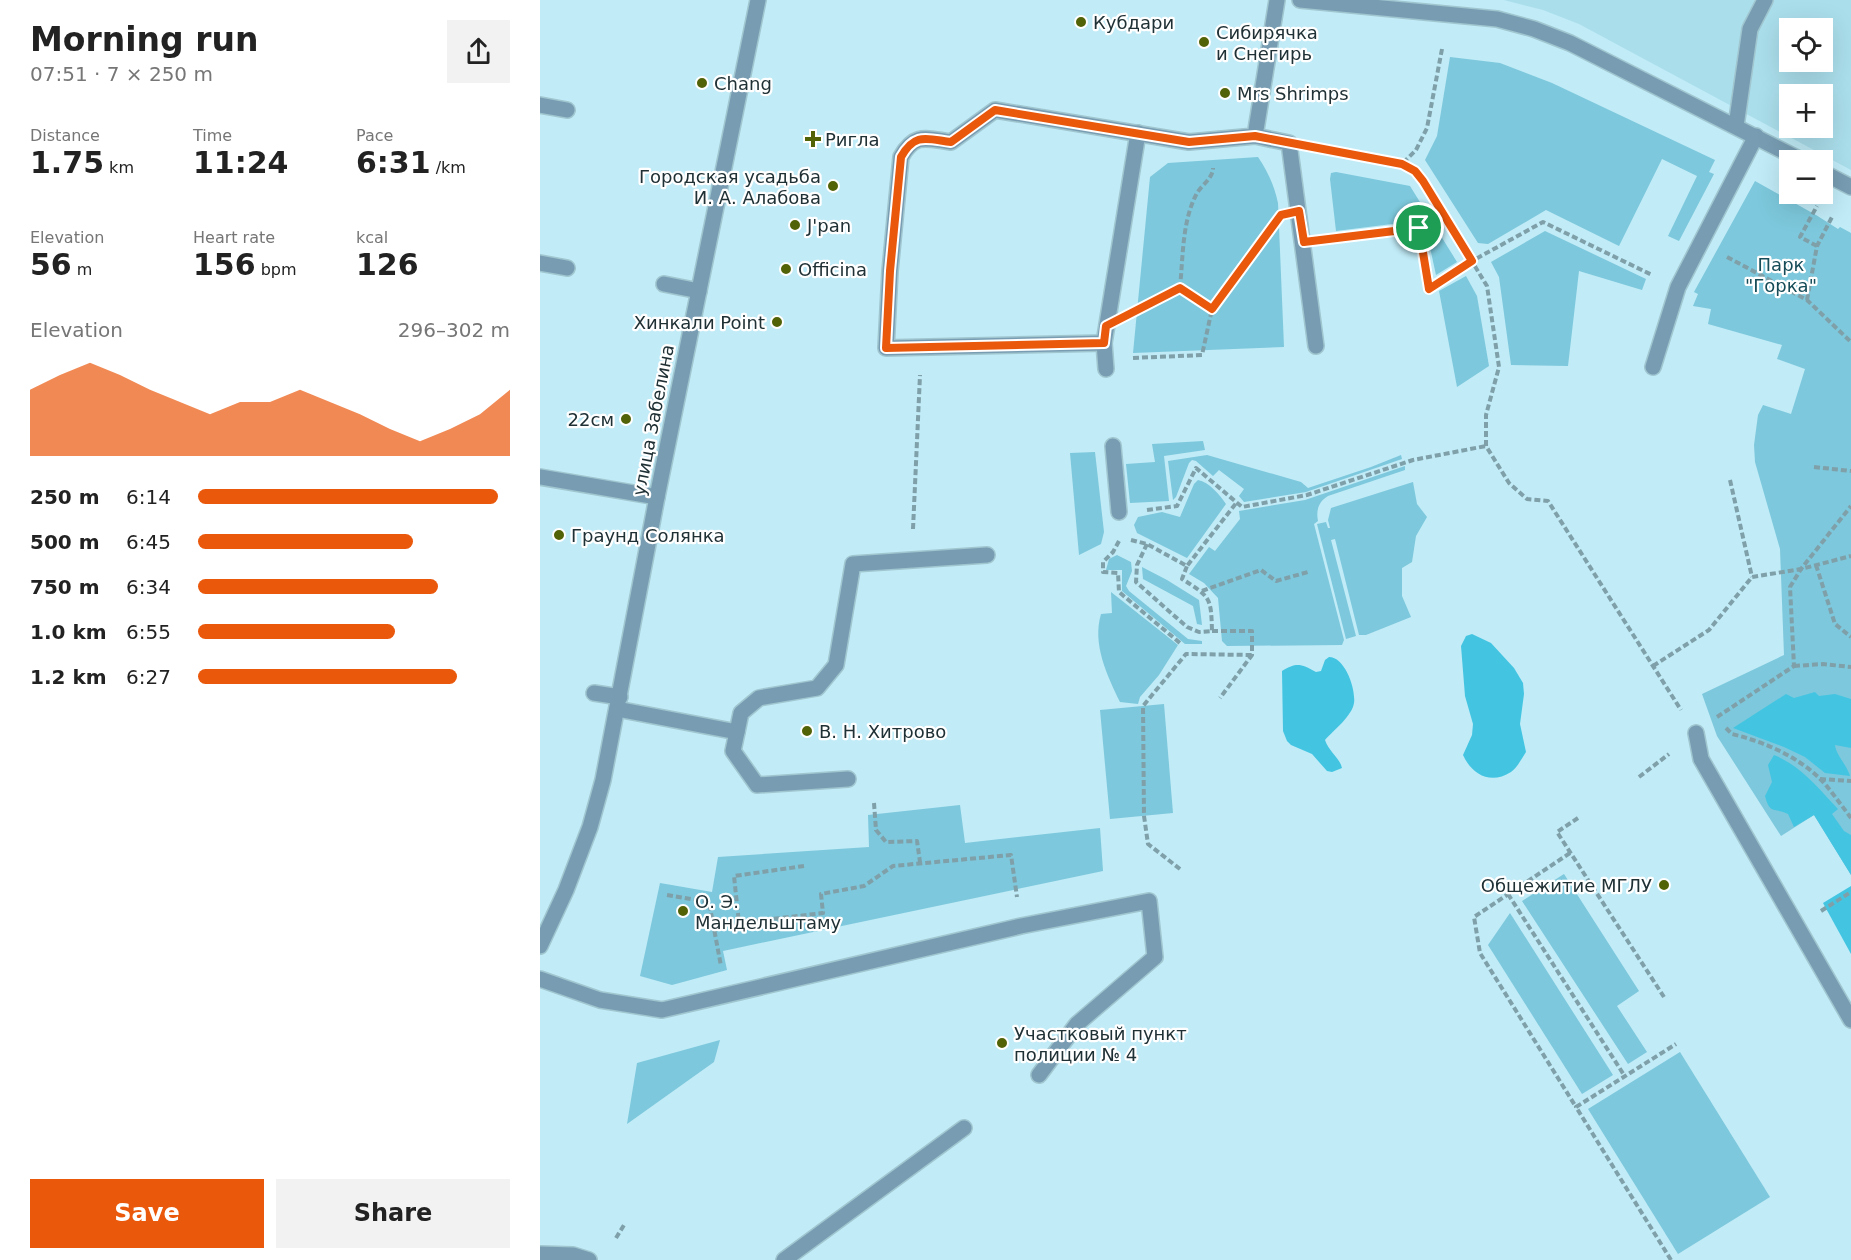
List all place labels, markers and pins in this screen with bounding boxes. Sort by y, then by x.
place label: Кубдари [1093,12,1174,33]
marker: Кубдари [1074,15,1088,29]
place label: Сибирячка и Снегирь [1216,22,1318,64]
marker: Сибирячка и Снегирь [1197,35,1211,49]
place label: Chang [714,73,772,94]
marker: Chang [695,76,709,90]
place label: Mrs Shrimps [1237,83,1349,104]
marker: Mrs Shrimps [1218,86,1232,100]
place label: Ригла [825,129,880,150]
marker: Ригла [806,132,820,146]
place label: Городская усадьба И. А. Алабова [639,166,821,208]
marker: Городская усадьба И. А. Алабова [826,179,840,193]
pin [1393,202,1444,253]
place label: J'pan [806,215,851,236]
marker: J'pan [788,218,802,232]
place label: Officina [798,259,867,280]
marker: Officina [779,262,793,276]
place label: Хинкали Point [634,312,765,333]
marker: Хинкали Point [770,315,784,329]
place label: 22см [568,409,614,430]
marker: 22см [619,412,633,426]
place label: Граунд Солянка [571,525,725,546]
marker: Граунд Солянка [552,528,566,542]
place label: В. Н. Хитрово [819,721,946,742]
marker: В. Н. Хитрово [800,724,814,738]
place label: Общежитие МГЛУ [1481,875,1652,896]
marker: Общежитие МГЛУ [1657,878,1671,892]
place label: О. Э. Мандельштаму [695,891,842,933]
marker: О. Э. Мандельштаму [676,904,690,918]
place label: Участковый пункт полиции № 4 [1014,1023,1187,1065]
marker: Участковый пункт полиции № 4 [995,1036,1009,1050]

